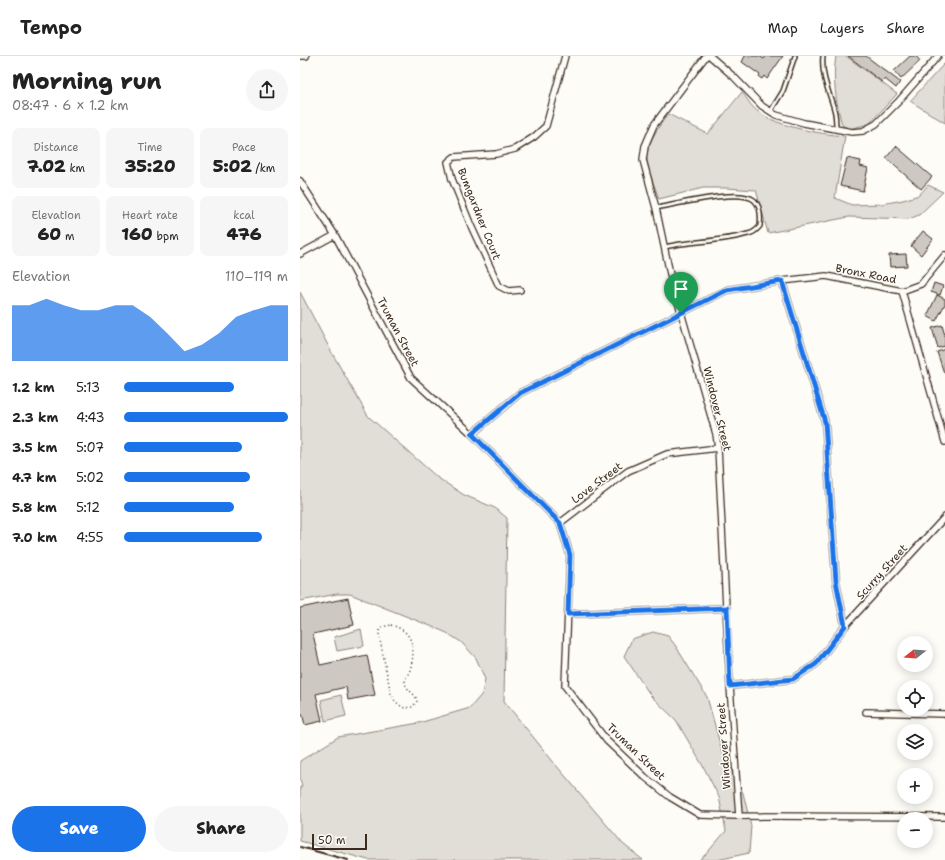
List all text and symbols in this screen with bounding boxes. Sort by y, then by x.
text: Tempo [20,15,82,40]
text: Map [768,19,798,37]
text: Layers [820,19,864,37]
text: Share [886,19,925,37]
text: Morning run [12,67,162,96]
button: share [246,69,288,111]
text: 08:47 · 6 × 1.2 km [12,97,128,114]
text: Distance [33,140,79,155]
text: Time [137,140,163,155]
text: Pace [232,140,256,155]
text: 7.02 [27,155,66,177]
text: 35:20 [124,155,176,177]
text: 5:02 [213,155,252,177]
text: km [66,161,85,176]
text: /km [252,161,275,176]
street label: Bumgardner Court [454,166,504,262]
text: Elevation [31,208,81,223]
text: Heart rate [122,208,178,223]
text: kcal [233,208,255,223]
text: 60 [37,223,61,245]
text: 160 [121,223,153,245]
text: 476 [226,223,262,245]
text: m [61,229,75,244]
text: bpm [153,229,179,244]
street label: Bronx Road [834,261,898,287]
text: Elevation [12,268,70,285]
text: 110–119 m [225,268,288,285]
pin [664,272,698,313]
icon: arrive [670,278,692,300]
street label: Truman Street [374,295,423,369]
street label: Windover Street [699,365,735,453]
text: 1.2 km [12,379,55,396]
text: 5:13 [76,379,100,396]
text: 2.3 km [12,409,58,426]
text: 4:43 [76,409,105,426]
text: 3.5 km [12,439,57,456]
text: 5:07 [76,439,104,456]
street label: Love Street [568,459,626,507]
text: 4.7 km [12,469,56,486]
text: 5:02 [76,469,104,486]
text: 5.8 km [12,499,57,516]
text: 5:12 [76,499,100,516]
text: 7.0 km [12,529,57,546]
text: 4:55 [76,529,103,546]
street label: Scurry Street [853,541,911,603]
north arrow [897,636,933,672]
map controls [897,636,933,848]
button: locate [897,680,933,716]
street label: Windover Street [713,702,735,790]
street label: Truman Street [603,720,669,784]
button: layers [897,724,933,760]
button: + [897,768,933,804]
button: Save [12,806,146,852]
button: Share [154,806,288,852]
button: − [897,812,933,848]
scale bar [312,832,367,851]
text: 50 m [318,833,346,848]

